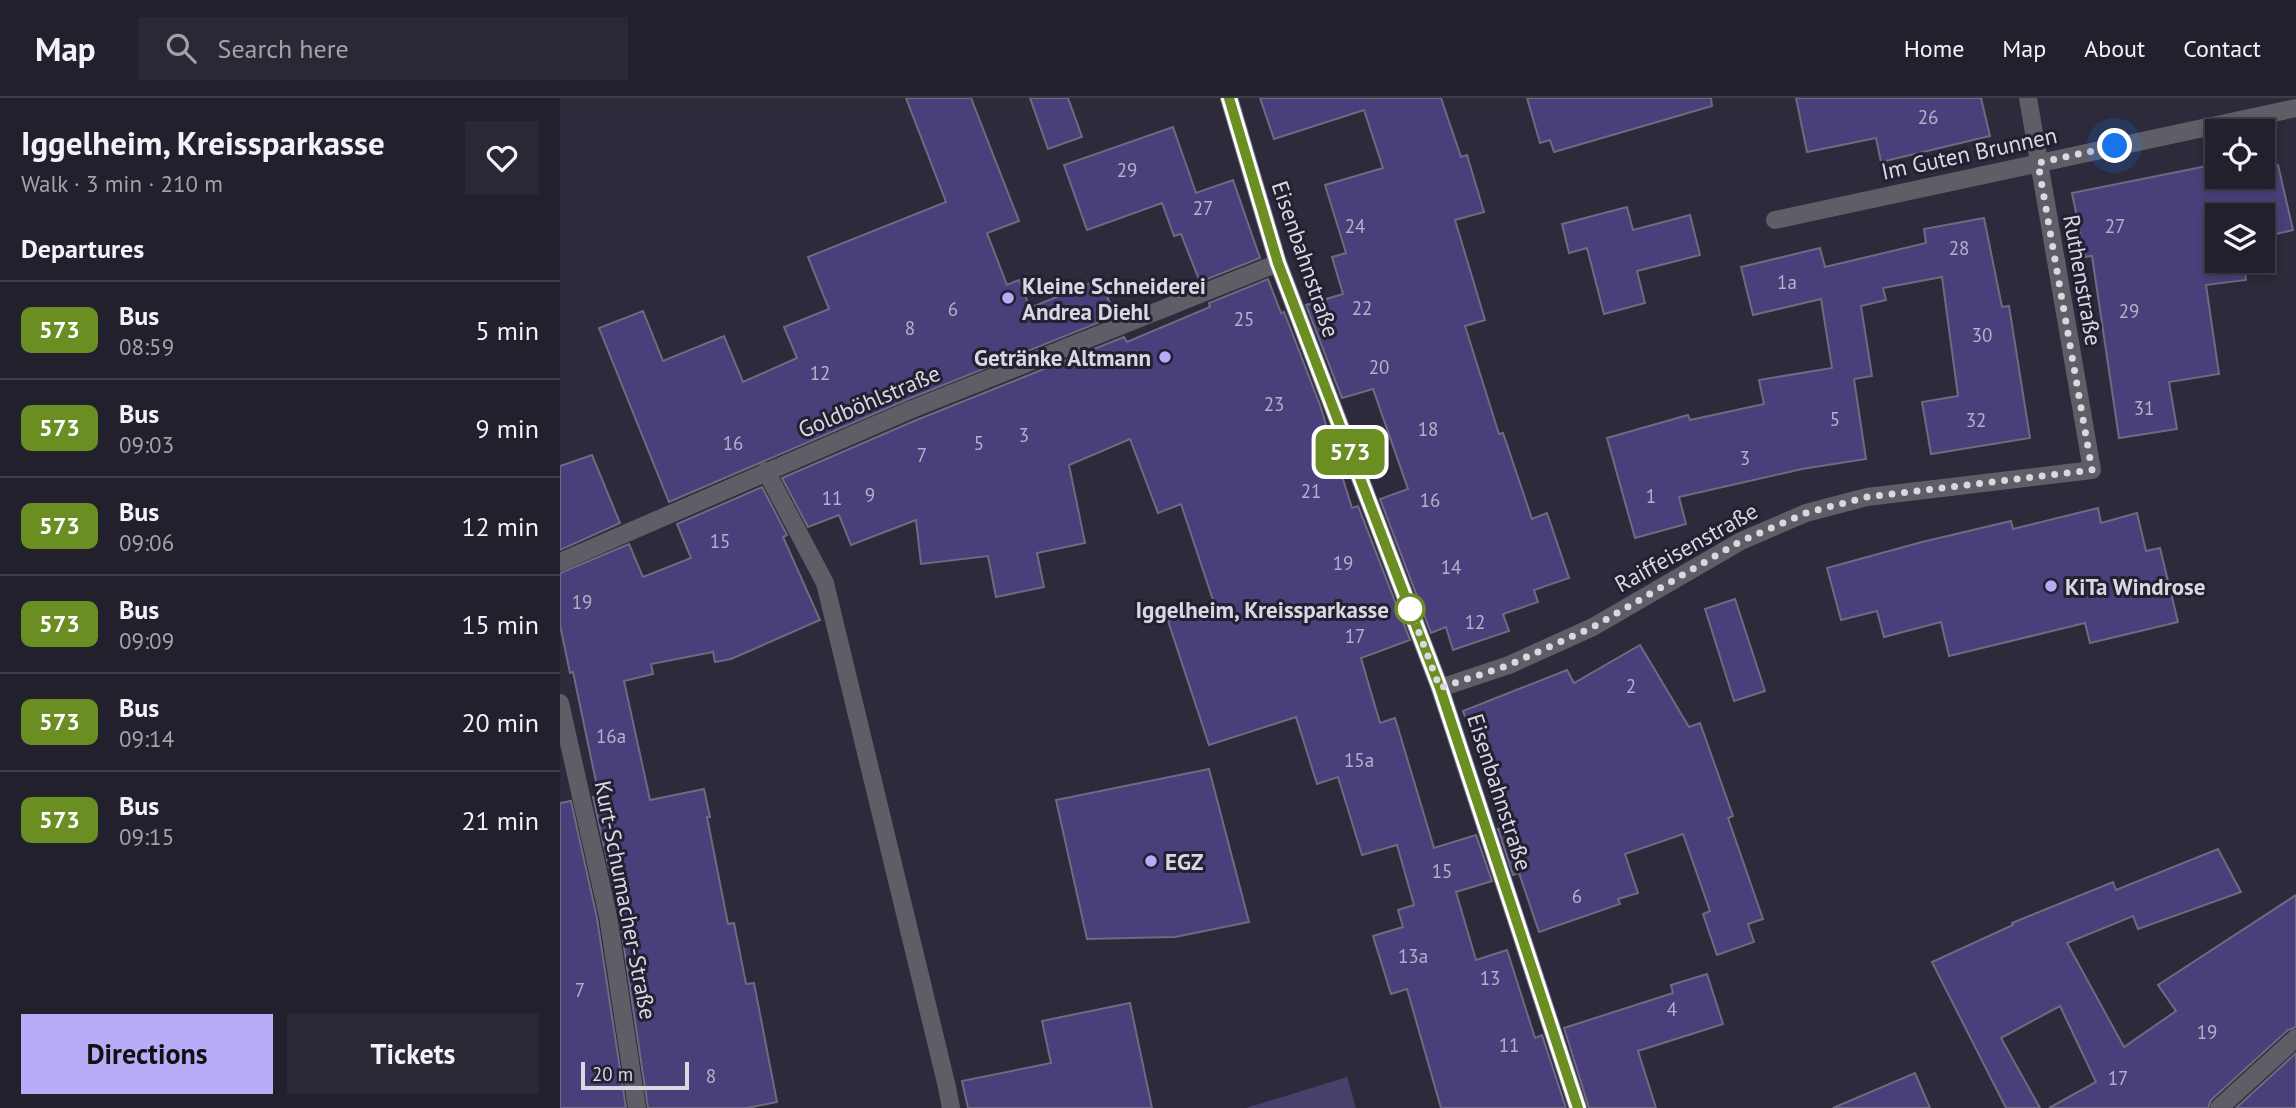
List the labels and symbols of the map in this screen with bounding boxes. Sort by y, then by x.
house number: 26 [1918,105,1938,129]
street label: Im Guten Brunnen [1878,120,2060,186]
your location [2097,128,2132,163]
house number: 29 [1117,158,1137,182]
street label: Eisenbahnstraße [1266,177,1346,341]
house number: 27 [1193,196,1213,220]
street label: Ruthenstraße [2057,212,2109,348]
house number: 24 [1345,214,1365,238]
house number: 27 [2105,214,2125,238]
house number: 28 [1949,236,1969,260]
house number: 1a [1777,270,1797,294]
place label: Kleine Schneiderei Andrea Diehl [1022,271,1206,326]
marker: Kleine Schneiderei Andrea Diehl [1000,290,1016,306]
house number: 22 [1352,296,1372,320]
house number: 6 [948,297,958,321]
house number: 29 [2119,299,2139,323]
house number: 25 [1234,307,1254,331]
house number: 8 [905,316,915,340]
house number: 30 [1972,323,1992,347]
place label: Getränke Altmann [974,343,1151,372]
marker: Getränke Altmann [1157,349,1173,365]
house number: 20 [1369,355,1389,379]
street label: Goldböhlstraße [794,358,944,444]
house number: 12 [810,361,830,385]
house number: 23 [1264,392,1284,416]
house number: 31 [2134,396,2154,420]
house number: 5 [1830,407,1840,431]
house number: 32 [1966,408,1986,432]
house number: 18 [1418,417,1438,441]
house number: 3 [1019,423,1029,447]
line badge: 573 [1310,429,1390,475]
house number: 16 [723,431,743,455]
house number: 5 [974,431,984,455]
house number: 7 [917,443,927,467]
house number: 3 [1740,446,1750,470]
house number: 21 [1301,479,1321,503]
house number: 9 [865,483,875,507]
house number: 1 [1646,484,1656,508]
house number: 11 [822,486,842,510]
house number: 16 [1420,488,1440,512]
street label: Raiffeisenstraße [1609,496,1763,598]
house number: 15 [710,529,730,553]
house number: 19 [1333,551,1353,575]
house number: 14 [1441,555,1461,579]
place label: KiTa Windrose [2065,572,2206,601]
marker: KiTa Windrose [2043,578,2059,594]
house number: 19 [572,590,592,614]
marker: Iggelheim, Kreissparkasse [1395,594,1425,624]
place label: Iggelheim, Kreissparkasse [1136,595,1389,624]
house number: 12 [1465,610,1485,634]
house number: 17 [1345,624,1365,648]
house number: 2 [1626,674,1636,698]
street label: Eisenbahnstraße [1461,710,1539,874]
house number: 16a [596,724,626,748]
house number: 15a [1344,748,1374,772]
street label: Kurt-Schumacher-Straße [589,778,663,1022]
place label: EGZ [1165,847,1203,876]
marker: EGZ [1143,853,1159,869]
house number: 15 [1432,859,1452,883]
house number: 6 [1572,884,1582,908]
house number: 13a [1398,944,1428,968]
house number: 13 [1480,966,1500,990]
house number: 7 [575,978,585,1002]
house number: 4 [1667,997,1677,1021]
house number: 19 [2197,1020,2217,1044]
house number: 11 [1499,1033,1519,1057]
scale bar [581,1059,690,1091]
house number: 8 [706,1064,716,1088]
house number: 17 [2108,1066,2128,1090]

